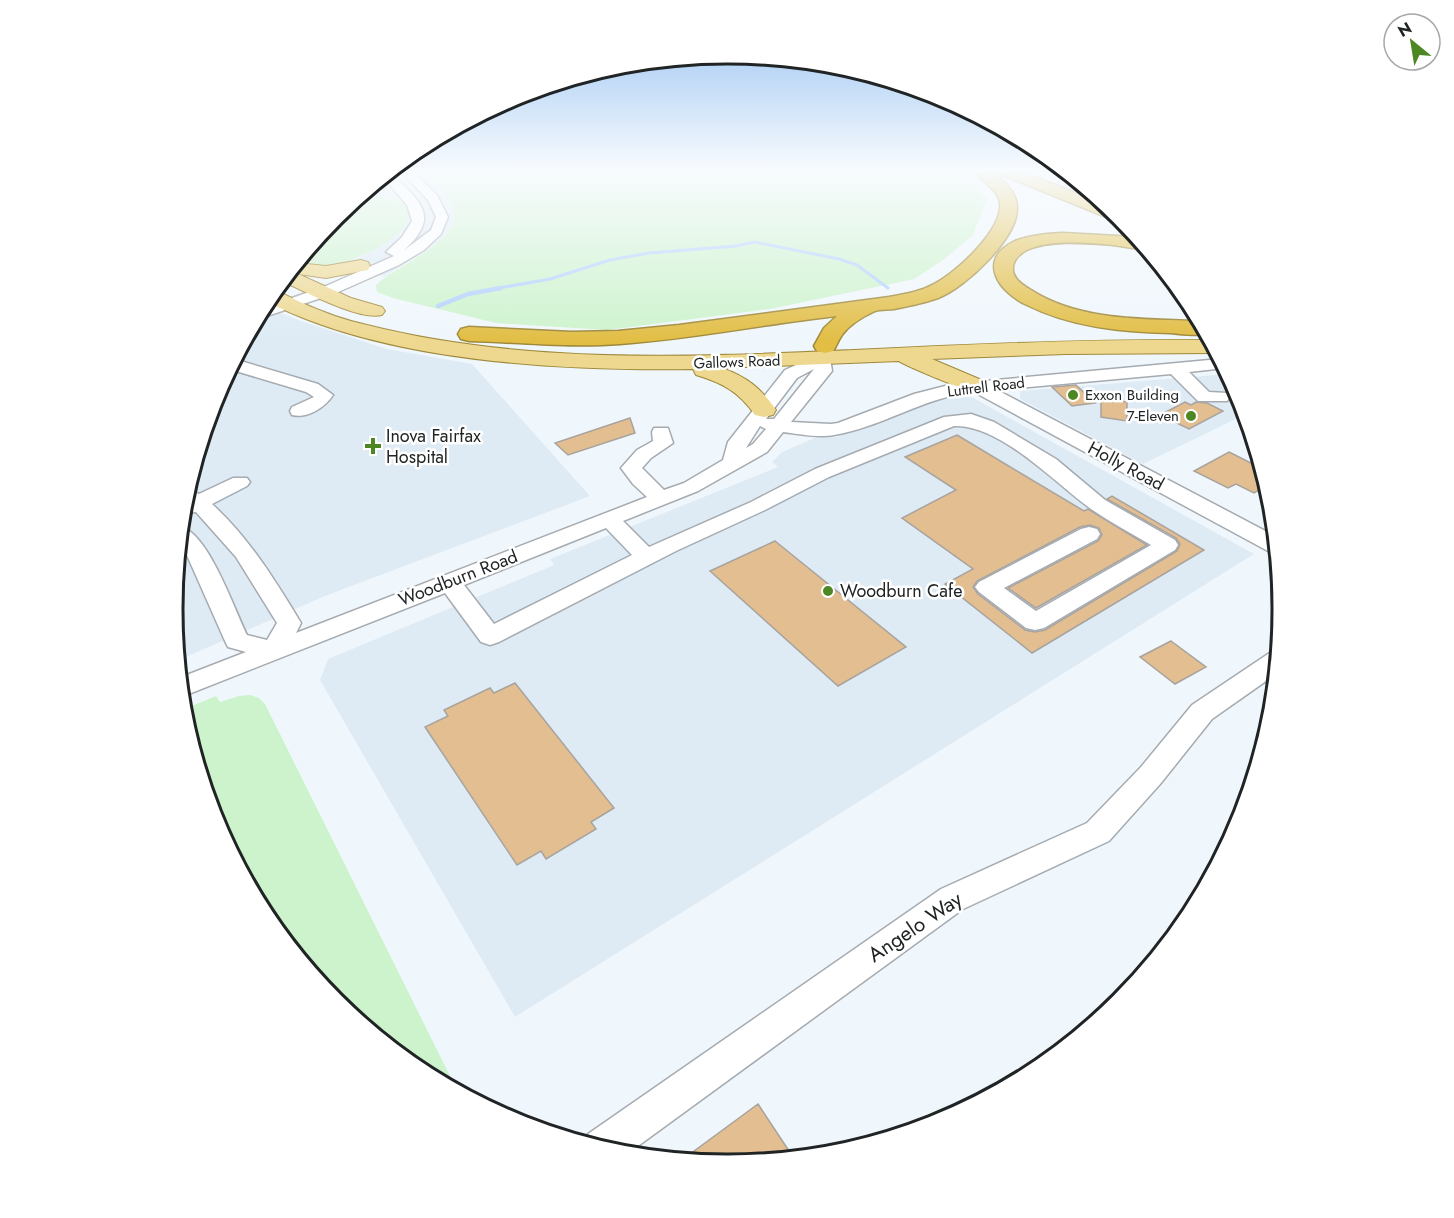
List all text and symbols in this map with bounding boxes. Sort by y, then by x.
north arrow [1382,12,1442,72]
text: N [1393,16,1416,43]
street label: Gallows Road [693,349,781,375]
street label: Luttrell Road [946,371,1026,403]
place label: Exxon Building [1085,384,1179,406]
marker: Exxon Building [1066,388,1080,402]
place label: 7-Eleven [1127,405,1179,427]
marker: 7-Eleven [1184,409,1198,423]
place label: Inova Fairfax Hospital [386,423,481,470]
street label: Holly Road [1083,435,1169,497]
marker: Inova Fairfax Hospital [364,437,382,455]
street label: Woodburn Road [395,543,521,613]
place label: Woodburn Cafe [840,578,962,604]
marker: Woodburn Cafe [821,584,835,598]
street label: Angelo Way [862,884,969,970]

